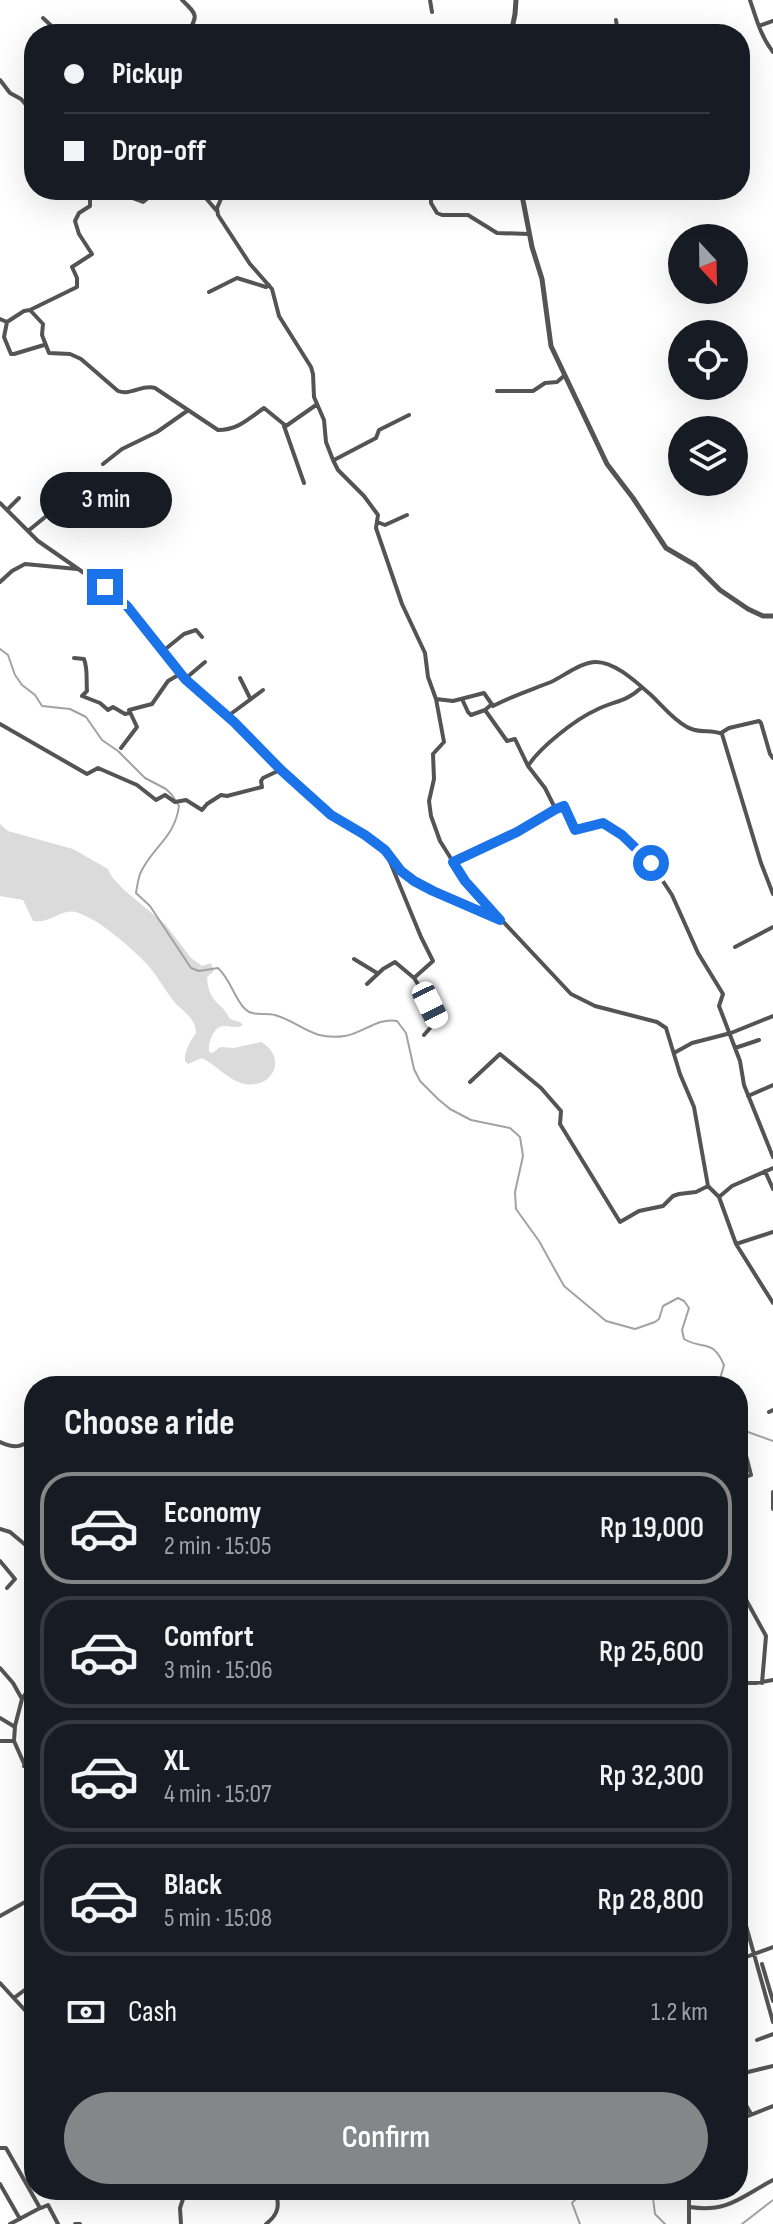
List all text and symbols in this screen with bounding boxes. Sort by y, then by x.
text: Pickup [112,56,183,92]
text: Drop-off [112,133,206,169]
north arrow [668,224,748,304]
map controls [668,224,748,496]
button: locate [668,320,748,400]
button: layers [668,416,748,496]
callout: 3 min [39,471,171,527]
text: 3 min [82,484,130,515]
route end [87,569,123,605]
route start [633,845,669,881]
car [409,978,451,1032]
text: Choose a ride [64,1402,235,1445]
icon: car [68,1492,140,1564]
text: Economy [164,1495,261,1531]
text: Rp 19,000 [600,1510,704,1546]
text: 2 min · 15:05 [164,1531,271,1562]
icon: car [68,1616,140,1688]
text: Comfort [164,1619,254,1655]
text: Rp 25,600 [599,1634,704,1670]
text: 3 min · 15:06 [164,1655,273,1686]
icon: car [68,1740,140,1812]
text: XL [164,1743,190,1779]
text: Rp 32,300 [599,1758,704,1794]
text: 4 min · 15:07 [164,1779,271,1810]
icon: car [68,1864,140,1936]
text: Black [164,1867,222,1903]
text: Rp 28,800 [598,1882,704,1918]
text: 5 min · 15:08 [164,1903,272,1934]
icon: cash [64,1990,108,2034]
text: Cash [128,1994,177,2030]
text: 1.2 km [651,1997,708,2028]
button: Confirm [64,2092,708,2184]

